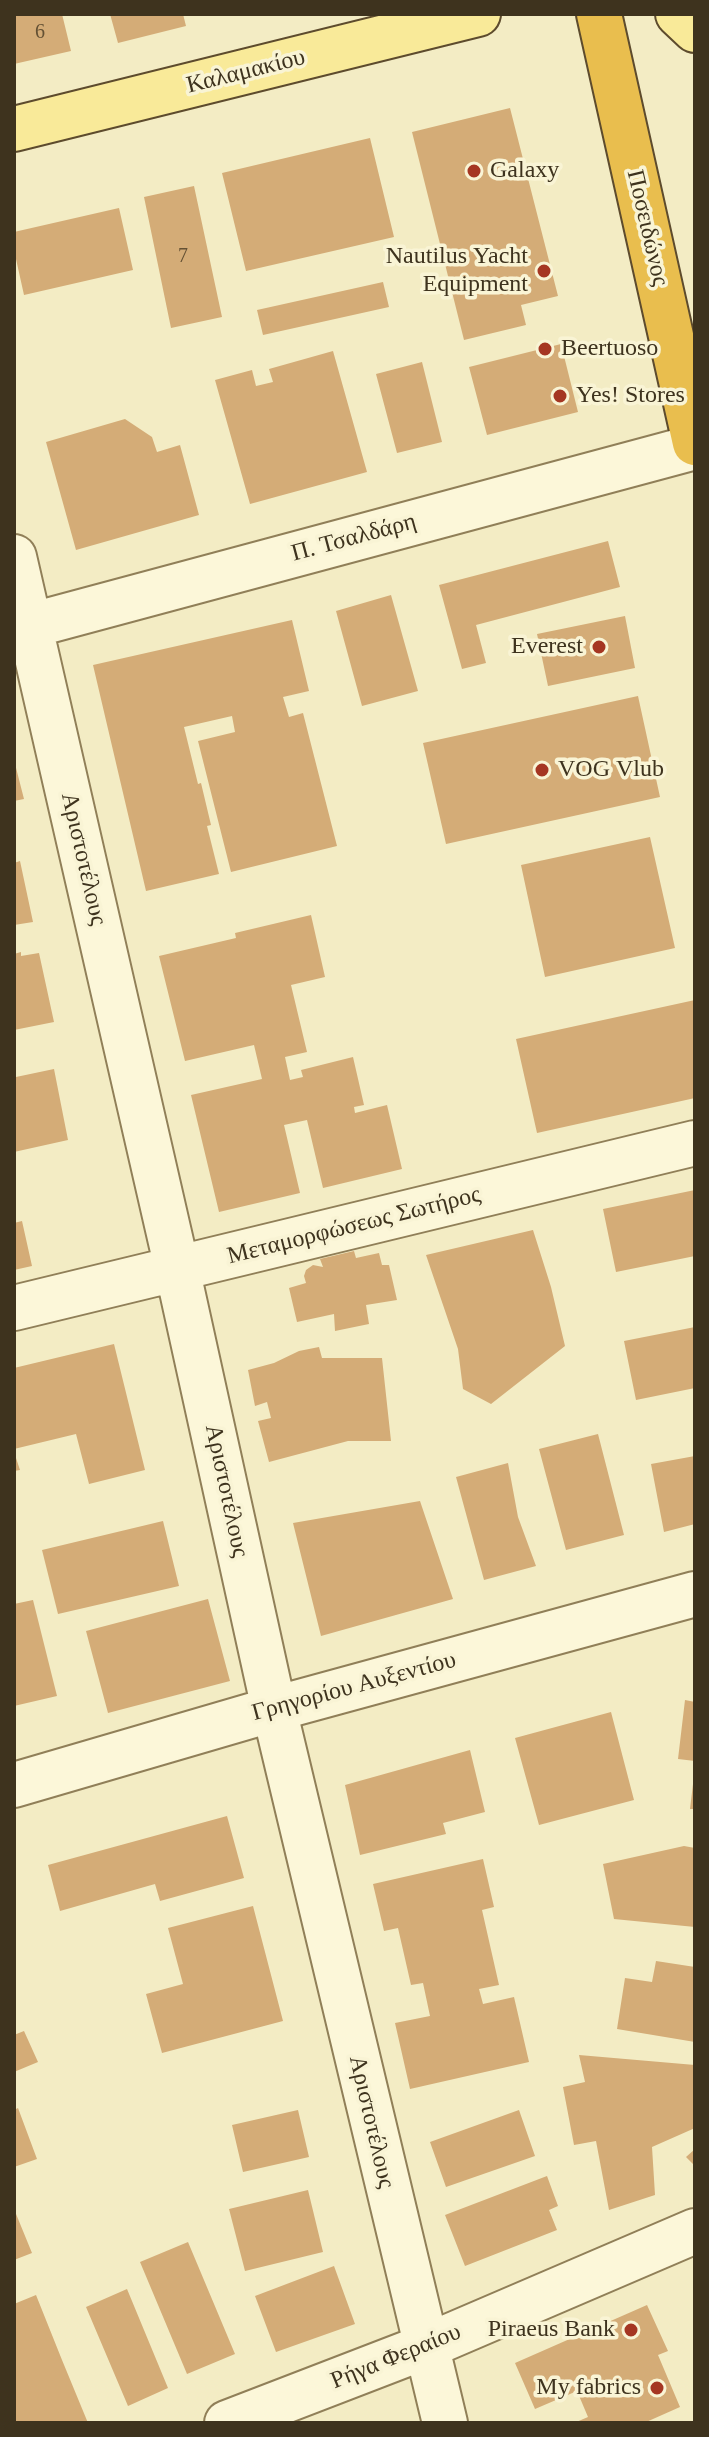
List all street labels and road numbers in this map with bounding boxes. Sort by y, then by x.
street label: Καλαμακίου [184,43,308,101]
street label: Ποσειδώνος [620,167,674,289]
street label: Π. Τσαλδάρη [289,508,419,568]
street label: Αριστοτέλους [54,790,112,928]
street label: Μεταμορφώσεως Σωτήρος [224,1181,484,1271]
street label: Αριστοτέλους [198,1422,254,1560]
street label: Γρηγορίου Αυξεντίου [249,1646,459,1728]
street label: Αριστοτέλους [342,2053,400,2191]
street label: Ρήγα Φεραίου [327,2318,465,2396]

